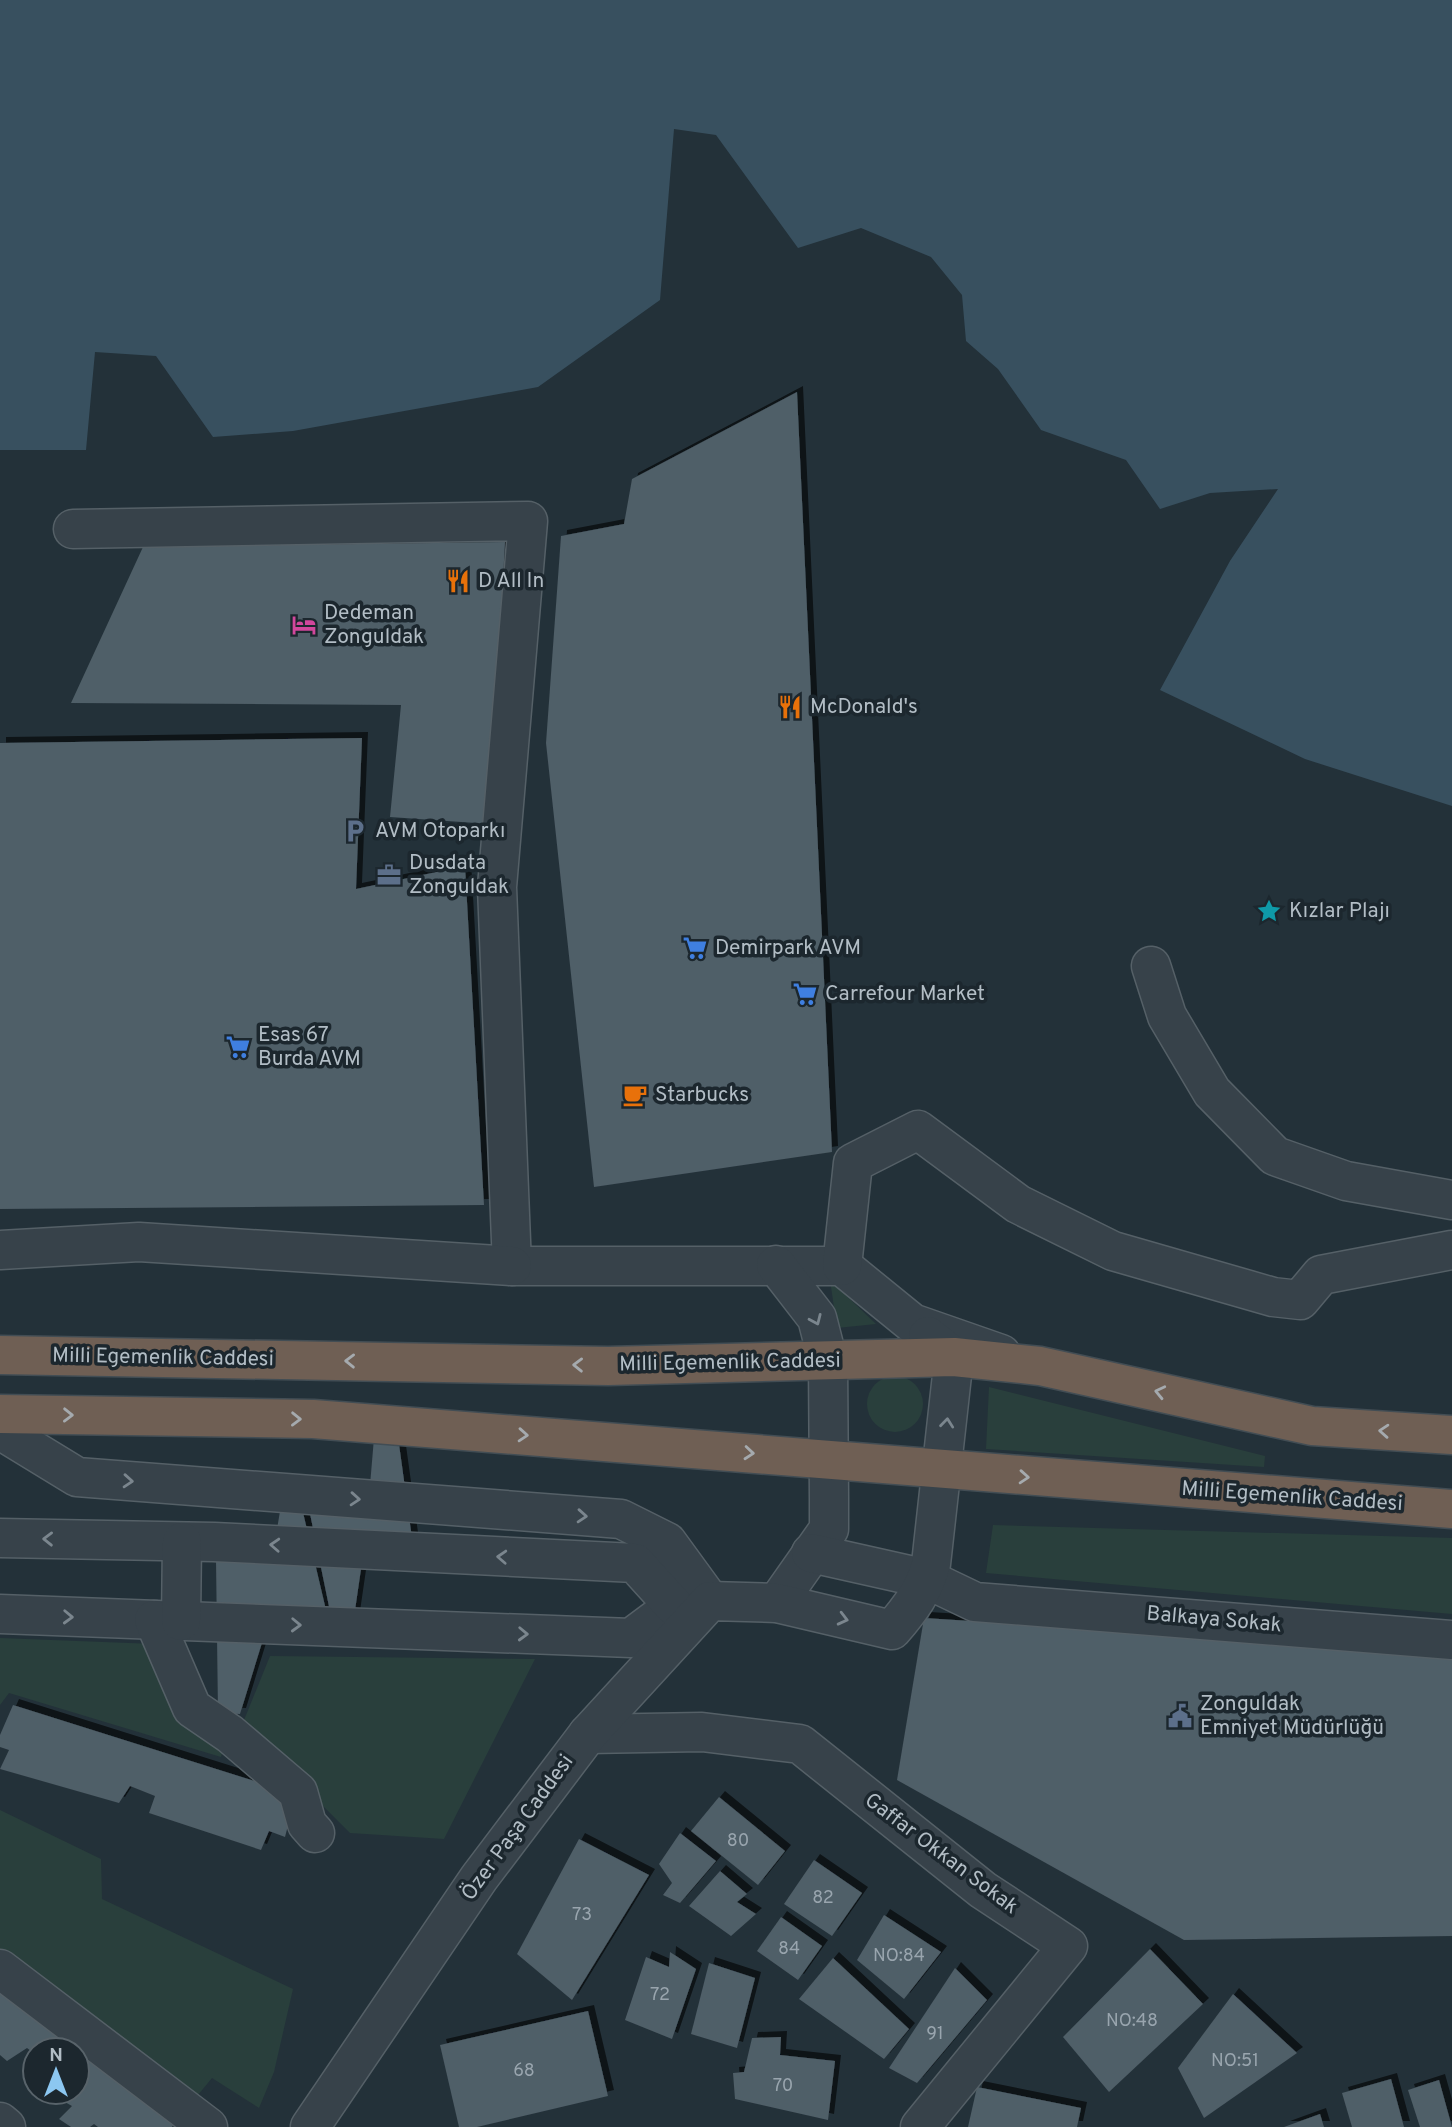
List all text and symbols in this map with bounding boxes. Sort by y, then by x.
restaurant icon: D All In [444,567,472,595]
place label: D All In [478,568,544,595]
place label: Dedeman Zonguldak [324,600,424,651]
hotel icon: Dedeman Zonguldak [290,611,318,639]
restaurant icon: McDonald's [776,693,804,721]
place label: McDonald's [810,694,918,721]
parking icon: AVM Otoparkı [341,817,369,845]
place label: AVM Otoparkı [375,818,505,845]
place label: Dusdata Zonguldak [409,850,509,901]
office icon: Dusdata Zonguldak [375,861,403,889]
place icon: Kızlar Plajı [1255,897,1283,925]
place label: Kızlar Plajı [1289,898,1390,925]
supermarket icon: Demirpark AVM [681,934,709,962]
place label: Demirpark AVM [715,935,861,962]
supermarket icon: Carrefour Market [791,980,819,1008]
place label: Carrefour Market [825,981,985,1008]
place label: Esas 67 Burda AVM [258,1022,361,1073]
supermarket icon: Esas 67 Burda AVM [224,1033,252,1061]
cafe icon: Starbucks [621,1081,649,1109]
place label: Starbucks [655,1082,749,1109]
one-way arrow [808,1313,822,1325]
street label: Milli Egemenlik Caddesi [52,1343,274,1373]
street label: Milli Egemenlik Caddesi [619,1348,841,1378]
one-way arrow [345,1354,356,1369]
one-way arrow [572,1358,583,1373]
one-way arrow [1154,1386,1166,1401]
one-way arrow [63,1407,74,1423]
one-way arrow [291,1411,301,1427]
one-way arrow [939,1417,954,1429]
one-way arrow [1378,1424,1389,1439]
one-way arrow [517,1427,528,1442]
one-way arrow [744,1445,755,1460]
one-way arrow [1019,1469,1030,1484]
one-way arrow [123,1473,134,1488]
street label: Milli Egemenlik Caddesi [1180,1476,1404,1518]
one-way arrow [350,1491,361,1506]
one-way arrow [577,1508,588,1523]
one-way arrow [42,1531,53,1547]
one-way arrow [269,1538,280,1553]
one-way arrow [497,1549,508,1564]
street label: Balkaya Sokak [1145,1601,1283,1639]
one-way arrow [63,1609,74,1624]
one-way arrow [837,1611,849,1625]
one-way arrow [290,1618,301,1633]
one-way arrow [518,1626,529,1641]
place label: Zonguldak Emniyet Müdürlüğü [1200,1691,1384,1742]
public building icon: Zonguldak Emniyet Müdürlüğü [1166,1702,1194,1730]
street label: Özer Paşa Caddesi [456,1750,580,1906]
street label: Gaffar Okkan Sokak [859,1787,1023,1921]
house number: 80 [727,1830,749,1853]
house number: 82 [812,1887,834,1910]
house number: 73 [572,1904,592,1927]
house number: 84 [778,1938,800,1961]
house number: NO:84 [873,1945,925,1968]
house number: 72 [650,1984,670,2007]
house number: NO:48 [1106,2010,1158,2033]
house number: 91 [926,2023,944,2046]
north arrow [21,2036,91,2106]
text: N [49,2044,63,2068]
house number: NO:51 [1211,2050,1259,2073]
house number: 68 [513,2060,535,2083]
house number: 70 [773,2075,793,2098]

